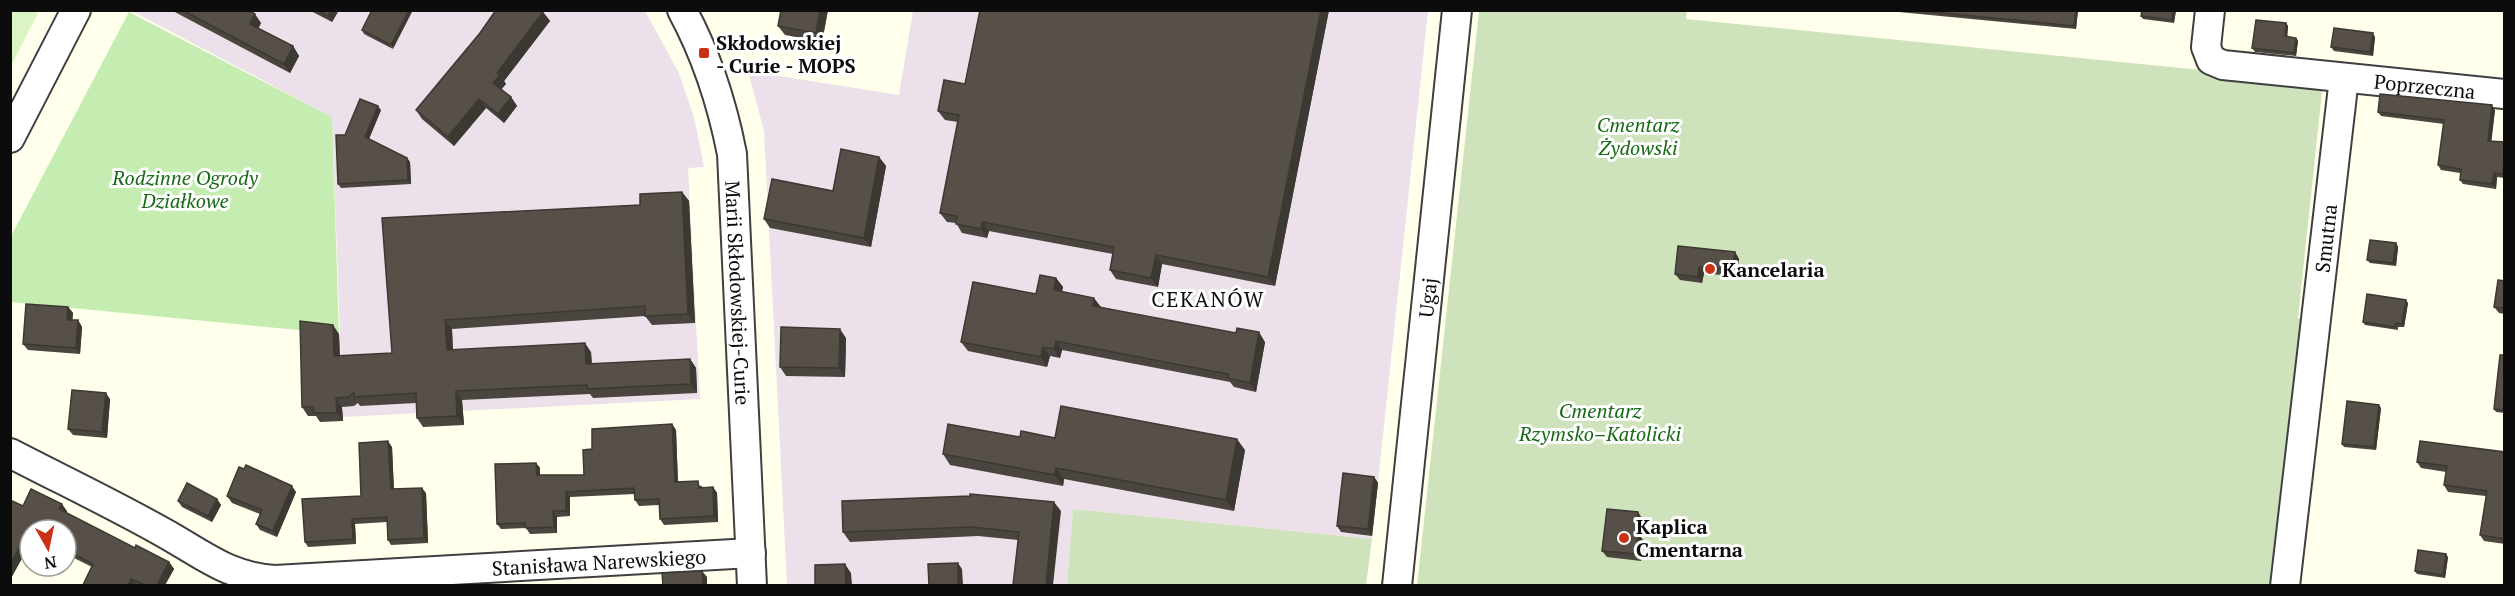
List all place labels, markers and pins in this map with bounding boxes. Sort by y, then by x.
place label: Skłodowskiej - Curie - MOPS [716,29,856,79]
marker: Skłodowskiej - Curie - MOPS [697,46,711,60]
place label: Kancelaria [1722,256,1825,283]
marker: Kancelaria [1703,262,1717,276]
place label: Kaplica Cmentarna [1636,513,1743,563]
marker: Kaplica Cmentarna [1617,531,1631,545]

